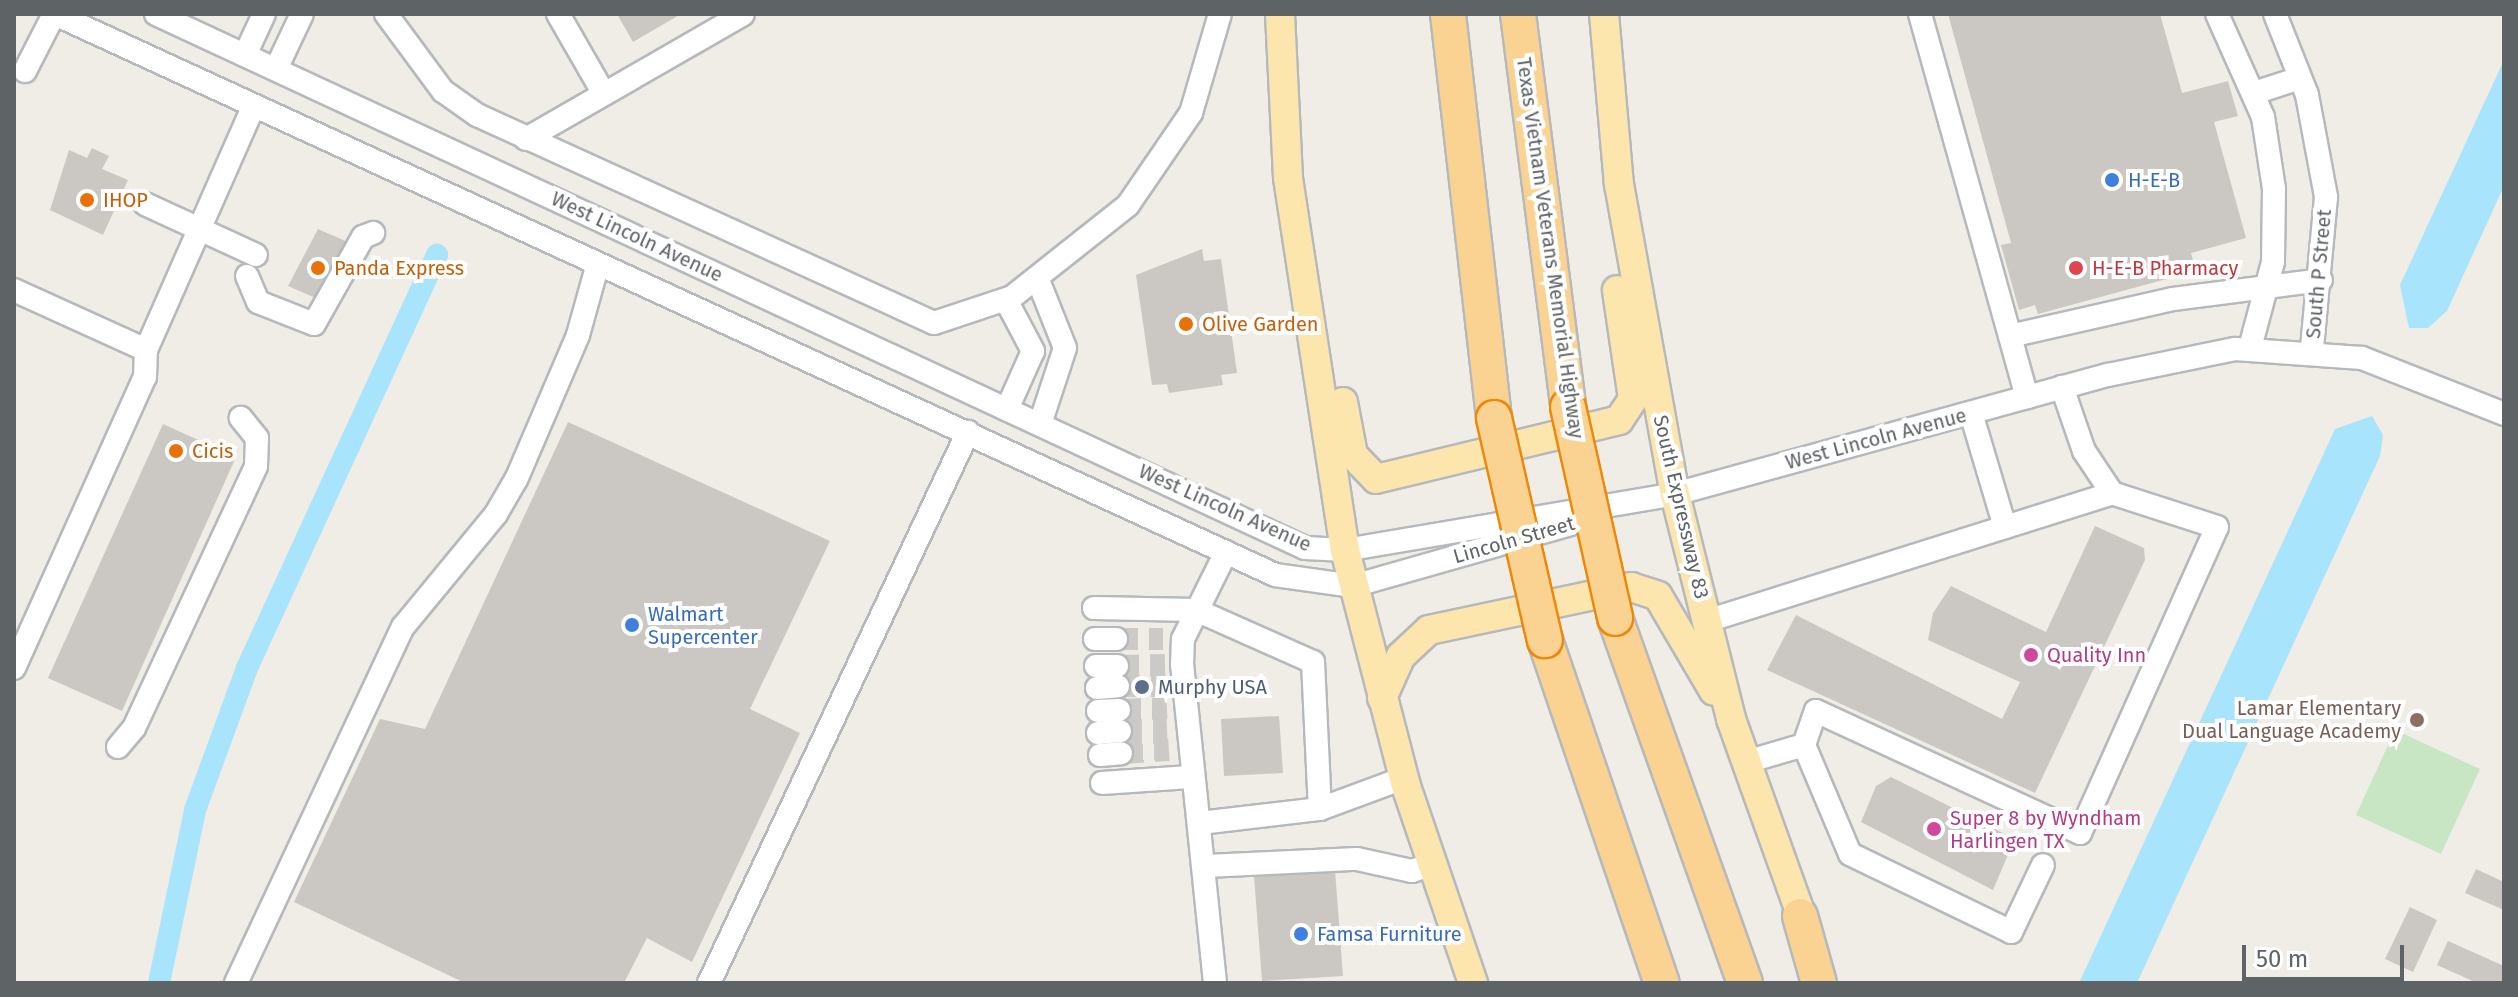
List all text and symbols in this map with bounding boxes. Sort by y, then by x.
street label: Texas Vietnam Veterans Memorial Highway [1511,56,1589,440]
place label: H-E-B [2128,168,2180,192]
marker: H-E-B [2103,171,2121,189]
street label: West Lincoln Avenue [547,187,727,287]
place label: IHOP [103,188,148,212]
marker: IHOP [78,191,96,209]
street label: South P Street [2301,208,2337,340]
place label: Panda Express [334,256,464,280]
place label: H-E-B Pharmacy [2092,256,2238,280]
marker: Panda Express [309,259,327,277]
marker: H-E-B Pharmacy [2067,259,2085,277]
place label: Olive Garden [1202,312,1318,336]
marker: Olive Garden [1177,315,1195,333]
street label: West Lincoln Avenue [1783,403,1969,475]
street label: South Expressway 83 [1648,413,1714,601]
place label: Cicis [192,439,233,463]
marker: Cicis [167,442,185,460]
street label: West Lincoln Avenue [1135,459,1315,557]
street label: Lincoln Street [1450,511,1578,569]
place label: Walmart Supercenter [648,602,758,649]
marker: Walmart Supercenter [623,616,641,634]
place label: Quality Inn [2047,643,2146,667]
marker: Quality Inn [2022,646,2040,664]
place label: Murphy USA [1158,675,1267,699]
marker: Murphy USA [1133,678,1151,696]
place label: Lamar Elementary Dual Language Academy [2182,696,2401,743]
marker: Lamar Elementary Dual Language Academy [2408,711,2426,729]
place label: Super 8 by Wyndham Harlingen TX [1950,806,2141,853]
marker: Super 8 by Wyndham Harlingen TX [1925,820,1943,838]
place label: Famsa Furniture [1317,922,1462,946]
marker: Famsa Furniture [1292,925,1310,943]
scale bar [2246,929,2408,979]
text: 50 m [2256,945,2308,973]

